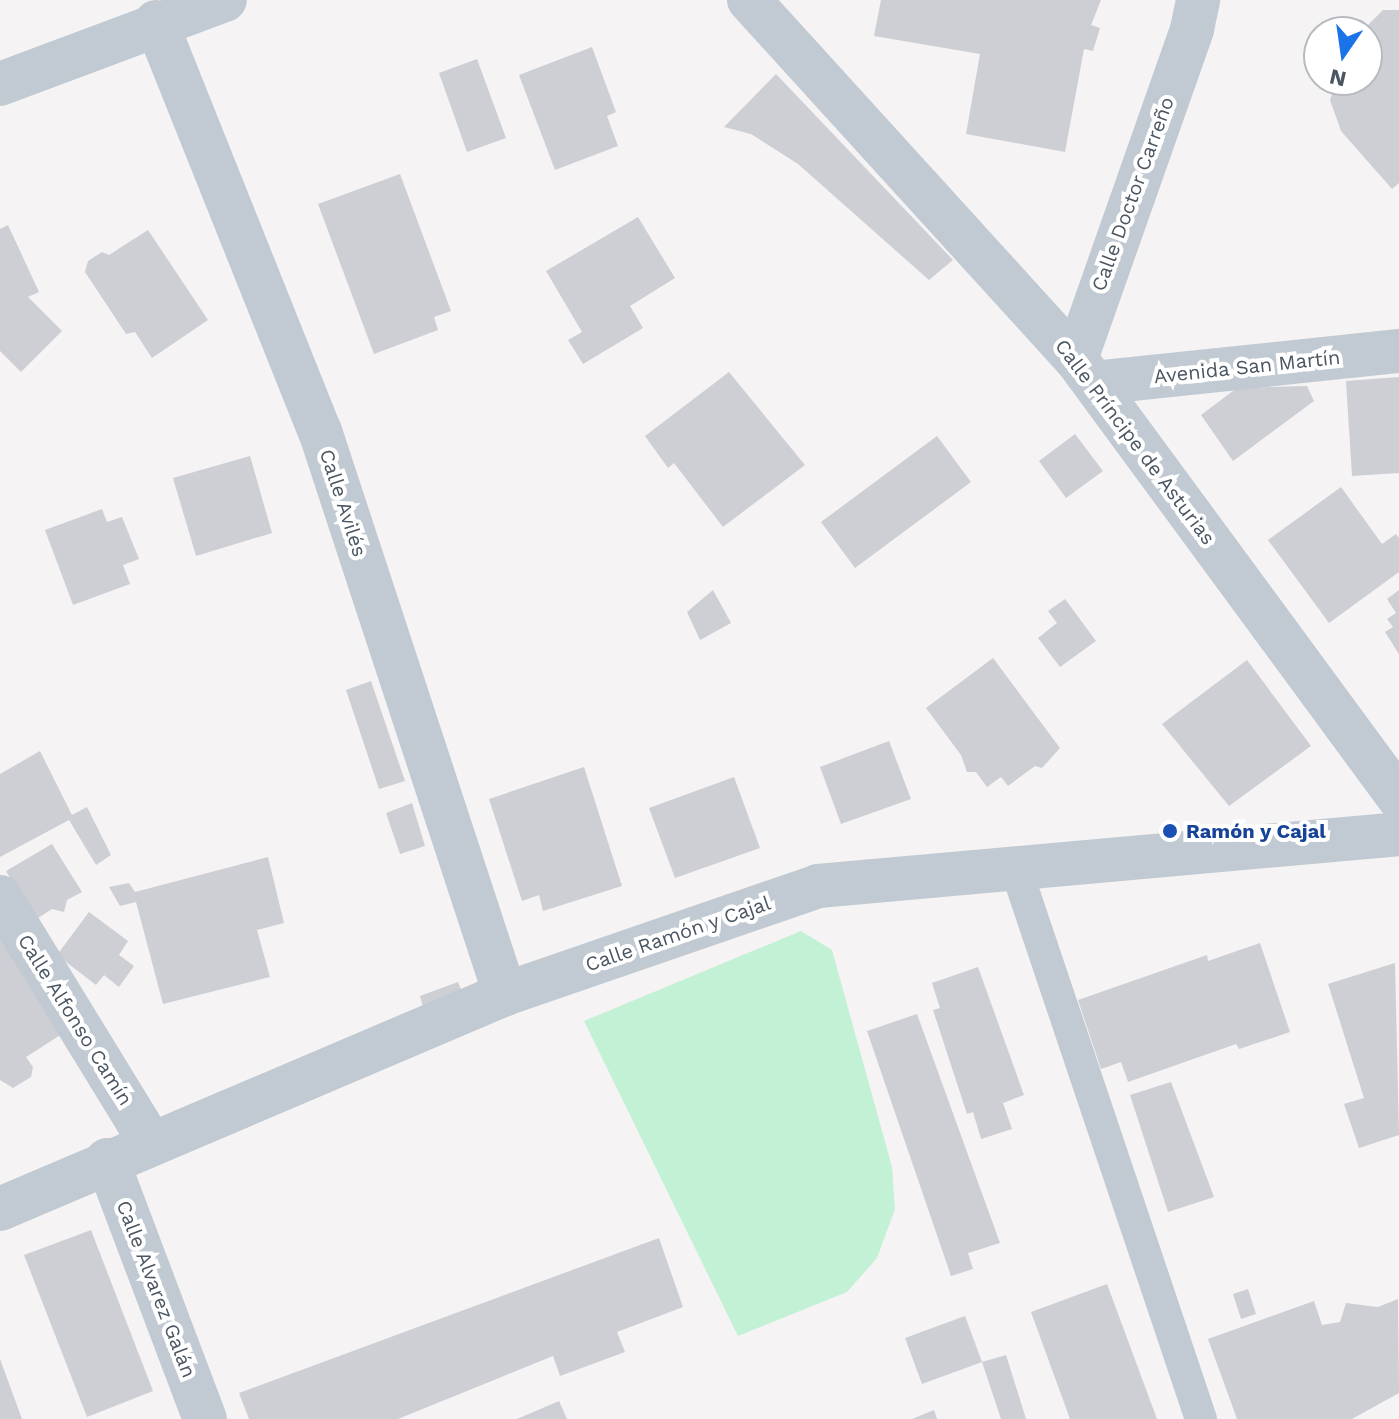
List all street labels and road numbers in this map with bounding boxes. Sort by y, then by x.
street label: Calle Doctor Carreño [1087,93,1179,295]
street label: Calle Príncipe de Asturias [1050,334,1220,550]
street label: Avenida San Martín [1152,345,1342,389]
street label: Calle Avilés [314,446,372,560]
street label: Calle Ramón y Cajal [582,891,774,977]
street label: Calle Alfonso Camín [12,930,138,1110]
street label: Calle Alvarez Galán [111,1197,201,1381]

